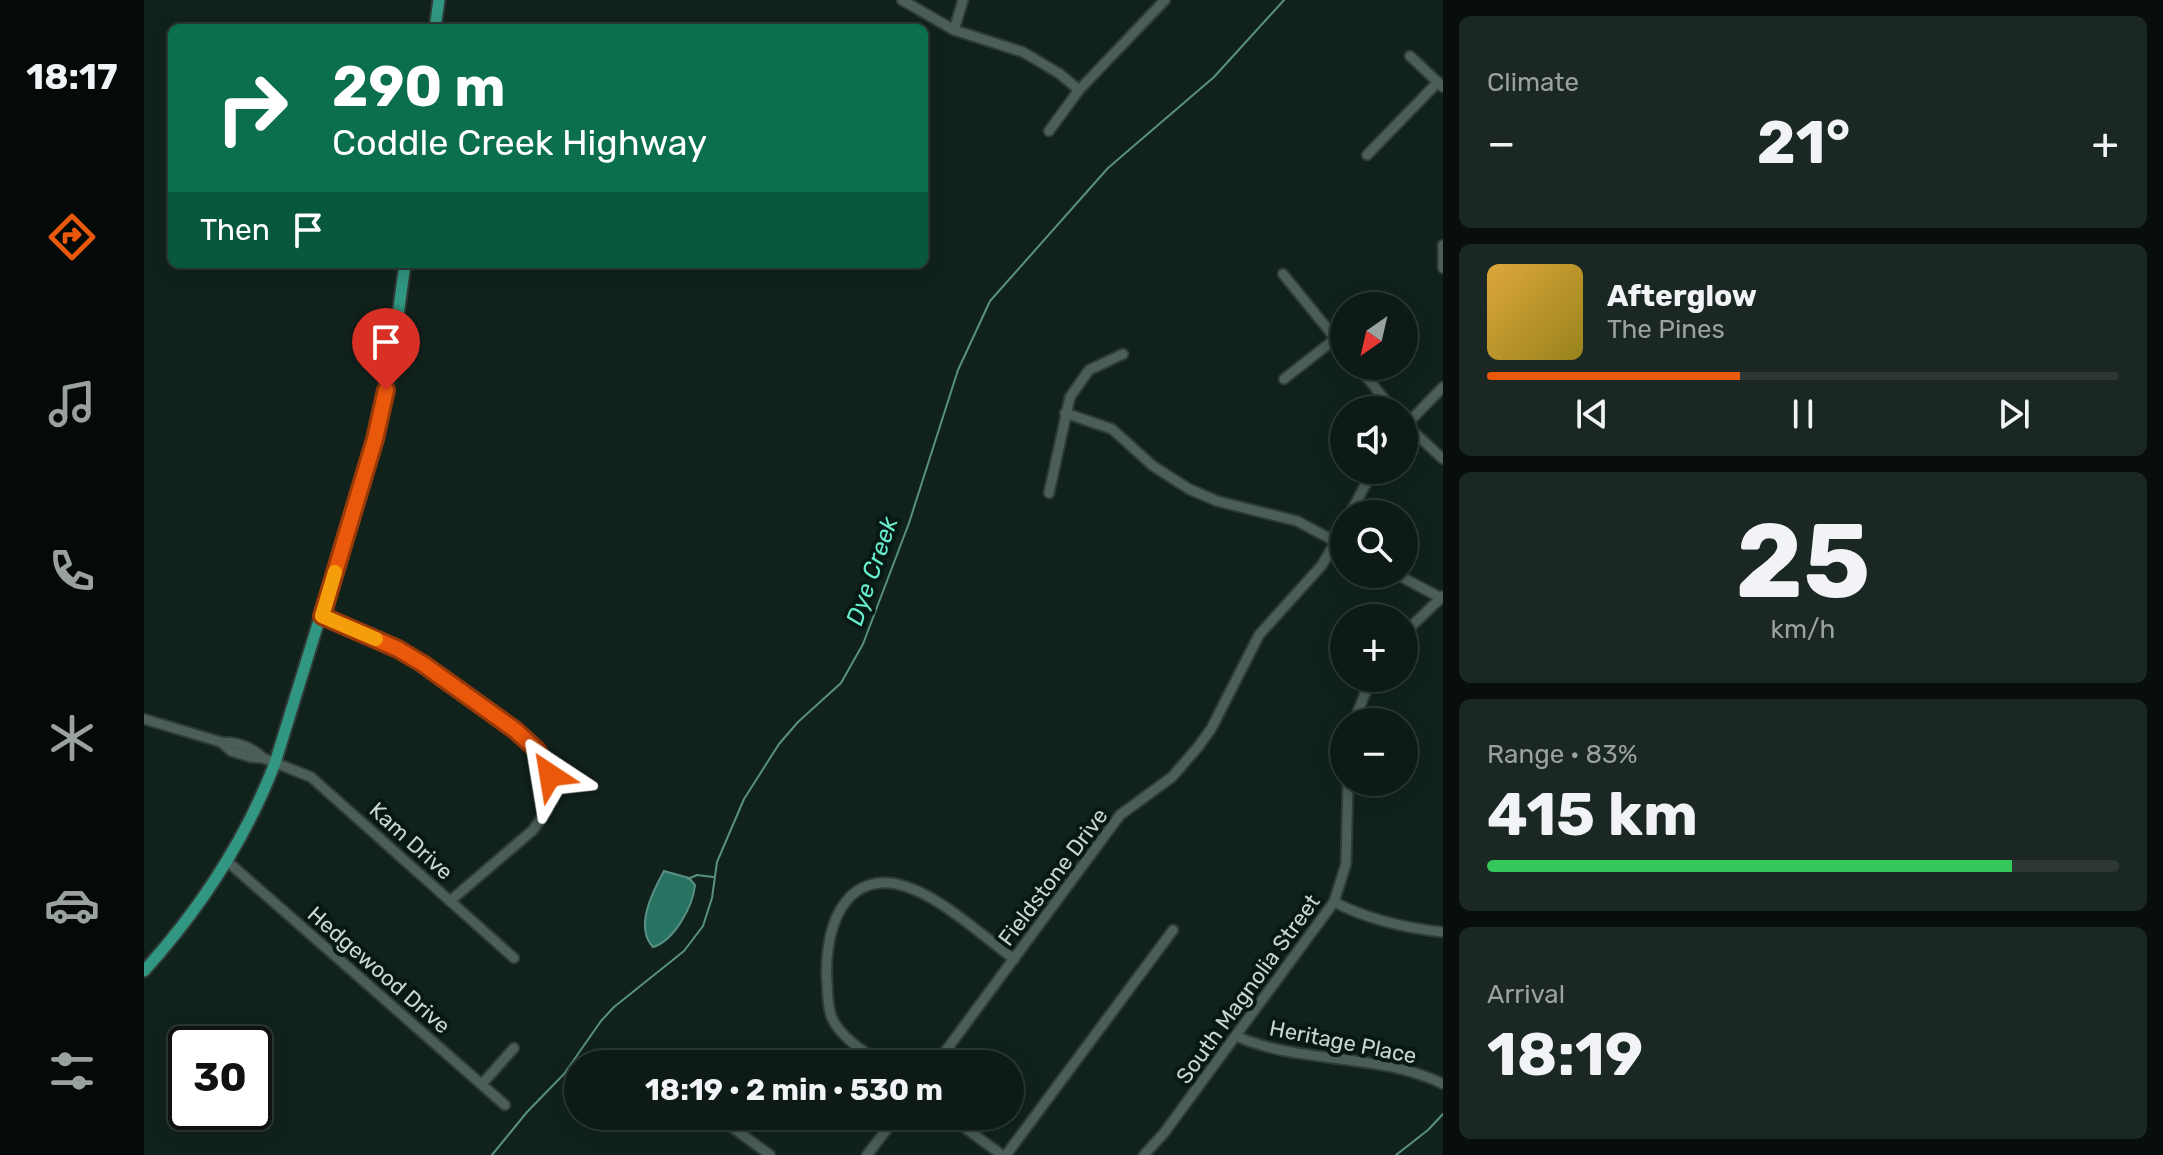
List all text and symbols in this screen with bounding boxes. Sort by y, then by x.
text: 290 m [332,54,506,120]
text: 18:17 [26,55,118,98]
icon: right [200,56,304,160]
text: Climate [1487,67,1579,98]
text: 21° [1757,107,1850,178]
text: − [1487,117,1516,169]
text: + [2092,117,2119,169]
text: Coddle Creek Highway [332,121,707,164]
icon: arrive [286,208,330,252]
icon: directions [44,209,100,265]
text: Then [200,212,270,248]
text: Afterglow [1607,278,1757,314]
north arrow [1330,292,1418,380]
map controls [1330,292,1418,796]
pin [352,308,420,390]
text: The Pines [1607,314,1725,345]
icon: arrive [364,320,408,364]
icon: music [44,376,100,432]
icon: previous [1570,392,1614,436]
icon: pause [1781,392,1825,436]
icon: next [1992,392,2036,436]
button: sound [1330,396,1418,484]
button: search [1330,500,1418,588]
text: 25 [1736,500,1870,623]
water label: Dye Creek [840,512,904,629]
icon: phone [44,543,100,599]
button: + [1330,604,1418,692]
text: km/h [1771,614,1835,645]
button: − [1330,708,1418,796]
icon: climate [44,710,100,766]
position arrow [508,733,592,817]
text: Range · 83% [1487,739,1638,770]
text: 415 km [1487,779,1698,850]
street label: Kam Drive [364,796,458,886]
street label: Fieldstone Drive [992,803,1114,951]
icon: car [44,877,100,933]
street label: South Magnolia Street [1170,889,1326,1089]
street label: Hedgewood Drive [302,901,456,1039]
text: Arrival [1487,979,1565,1010]
street label: Heritage Place [1267,1014,1419,1070]
text: 18:19 [1487,1019,1643,1090]
speed limit sign: 30 [168,1026,272,1130]
icon: filters [44,1043,100,1099]
text: 18:19 · 2 min · 530 m [645,1072,943,1108]

